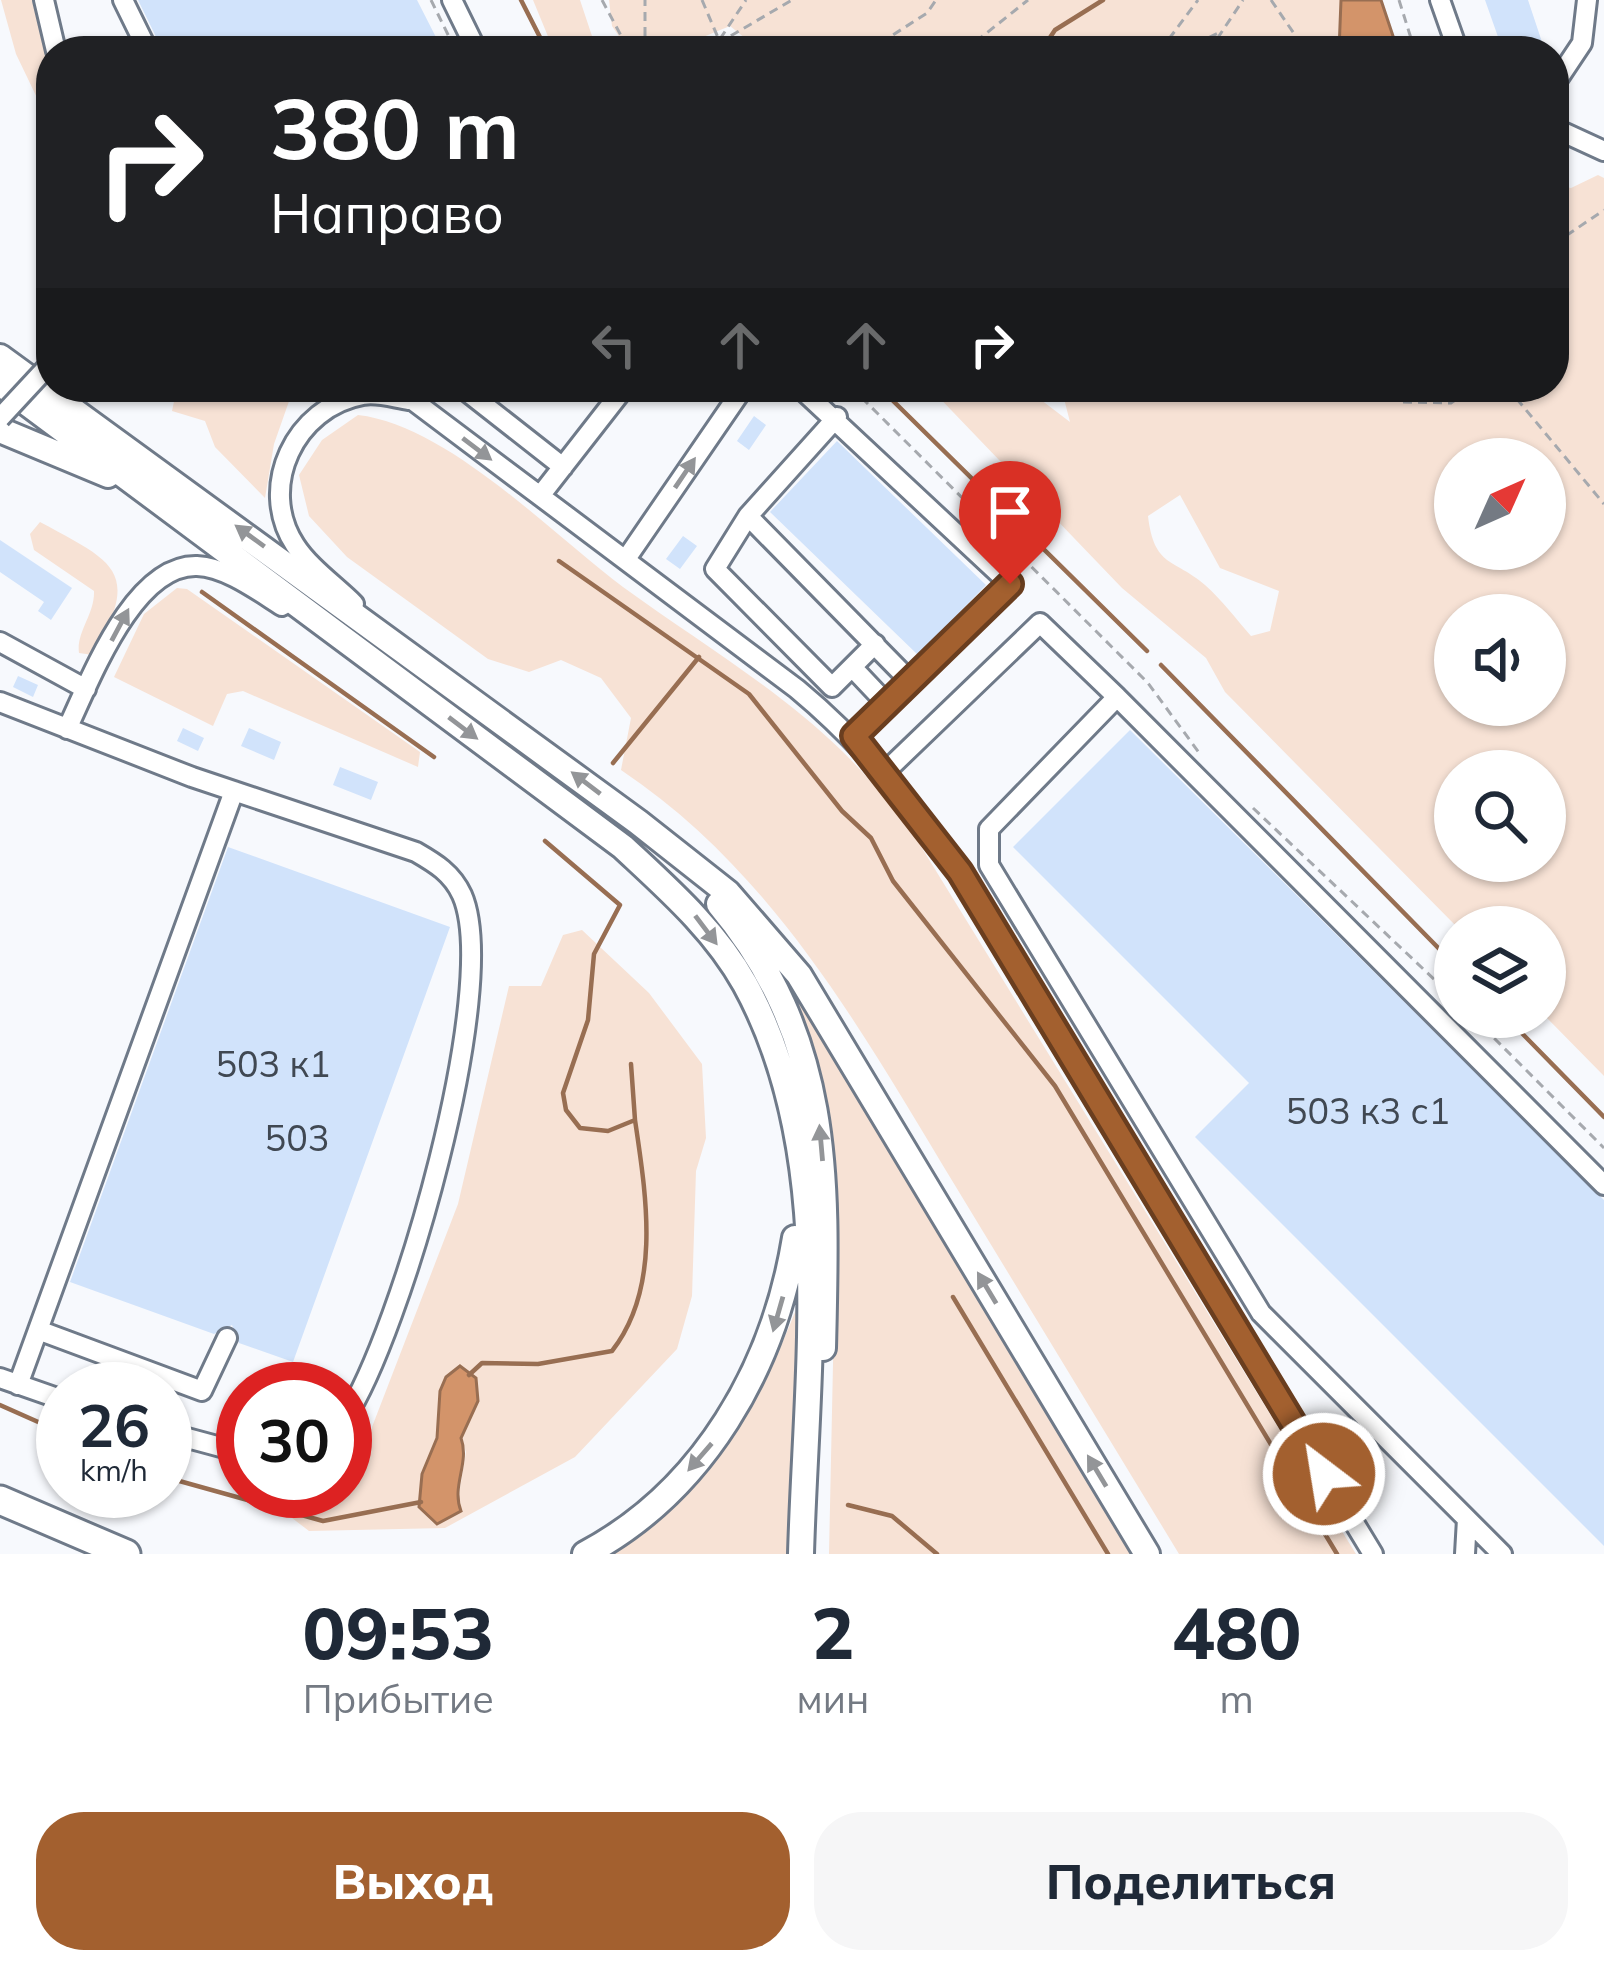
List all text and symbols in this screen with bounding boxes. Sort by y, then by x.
text: 380 m [270,75,520,180]
icon: right [72,84,228,240]
text: Направо [270,179,504,247]
icon: left [581,312,647,378]
icon: ahead [707,312,773,378]
icon: ahead [833,312,899,378]
icon: right [959,312,1025,378]
one-way arrow [461,436,493,460]
north arrow [1434,438,1566,570]
map controls [1434,438,1566,1038]
one-way arrow [673,457,696,489]
pin [959,461,1061,584]
icon: arrive [977,479,1043,545]
one-way arrow [234,524,266,548]
button: sound [1434,594,1566,726]
one-way arrow [110,607,130,642]
one-way arrow [447,715,478,739]
button: search [1434,750,1566,882]
one-way arrow [571,772,602,796]
button: layers [1434,906,1566,1038]
one-way arrow [693,914,717,946]
house number: 503 к1 [215,1041,331,1086]
house number: 503 к3 с1 [1286,1088,1450,1133]
house number: 503 [265,1115,329,1160]
one-way arrow [812,1124,831,1161]
one-way arrow [977,1271,998,1305]
one-way arrow [768,1296,787,1333]
speed limit sign: 30 [216,1362,372,1518]
text: 26 [78,1387,150,1462]
position arrow [1261,1411,1387,1537]
one-way arrow [687,1442,714,1471]
text: km/h [80,1451,148,1489]
one-way arrow [1087,1454,1108,1488]
text: 09:53 [303,1587,494,1677]
text: 2 [811,1587,855,1677]
text: 480 [1172,1587,1301,1677]
text: Прибытие [303,1674,494,1723]
text: мин [797,1674,869,1723]
text: m [1220,1674,1254,1723]
button: Выход [36,1812,790,1950]
button: Поделиться [814,1812,1568,1950]

